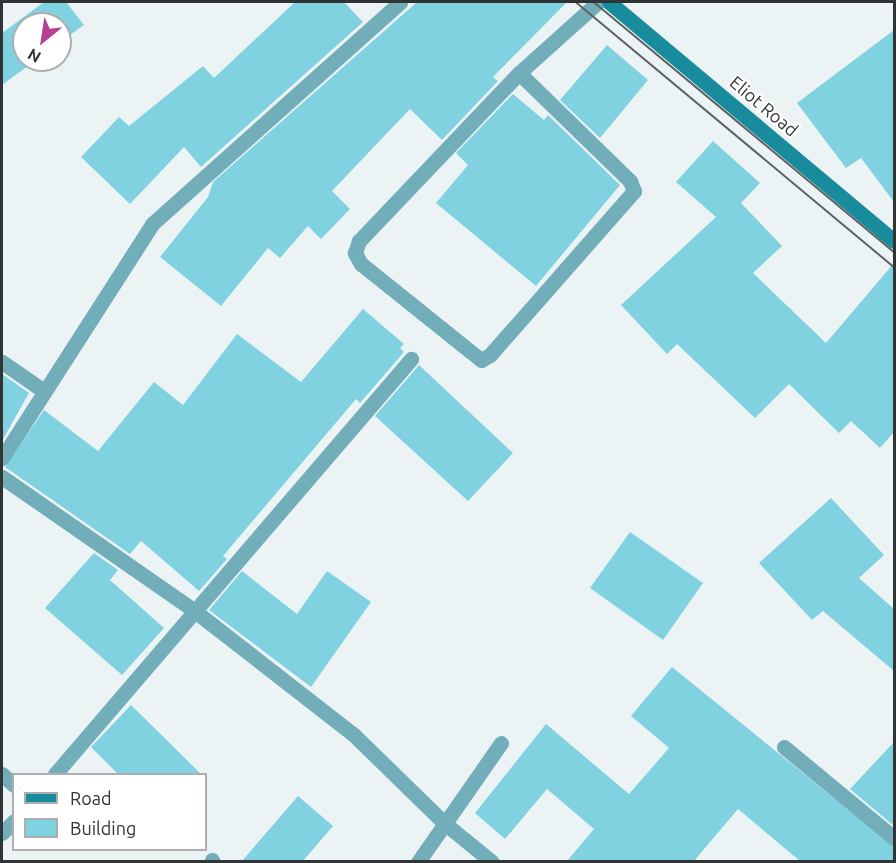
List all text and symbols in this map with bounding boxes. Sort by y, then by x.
north arrow [12,12,72,72]
text: N [24,45,44,67]
street label: Eliot Road [725,71,803,141]
legend [12,773,207,851]
text: Road [70,788,112,808]
text: Building [70,818,136,838]

